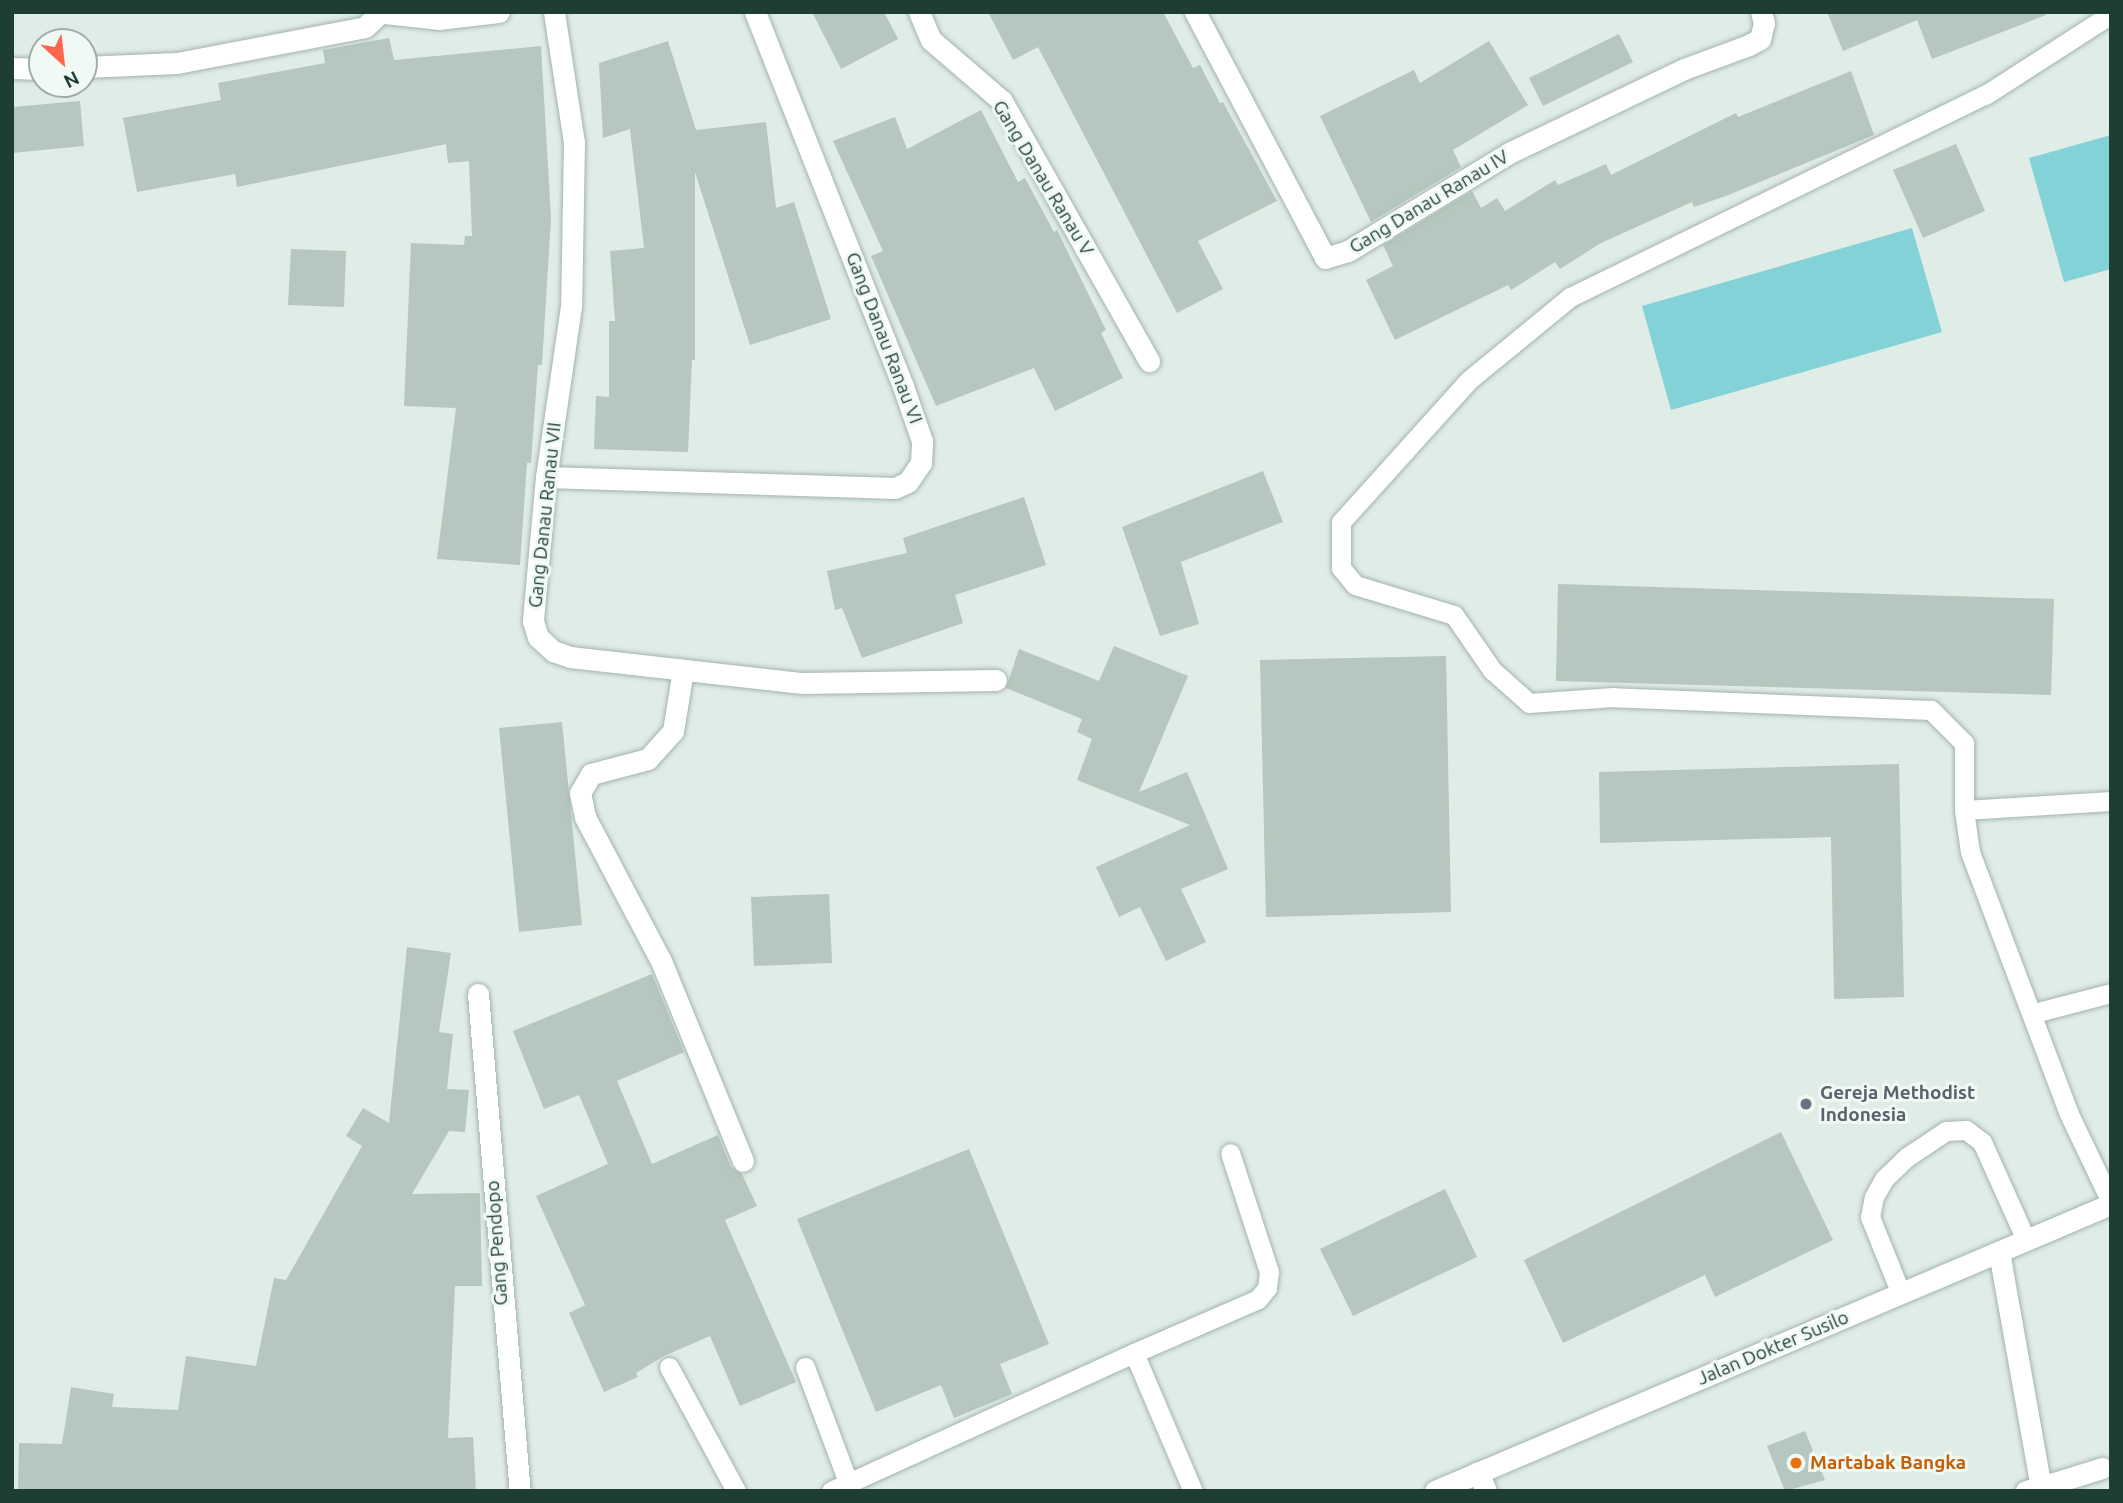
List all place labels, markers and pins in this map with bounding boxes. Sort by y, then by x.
place label: Gereja Methodist Indonesia [1820,1082,1975,1126]
marker: Gereja Methodist Indonesia [1798,1096,1814,1112]
place label: Martabak Bangka [1810,1452,1966,1474]
marker: Martabak Bangka [1788,1455,1804,1471]

